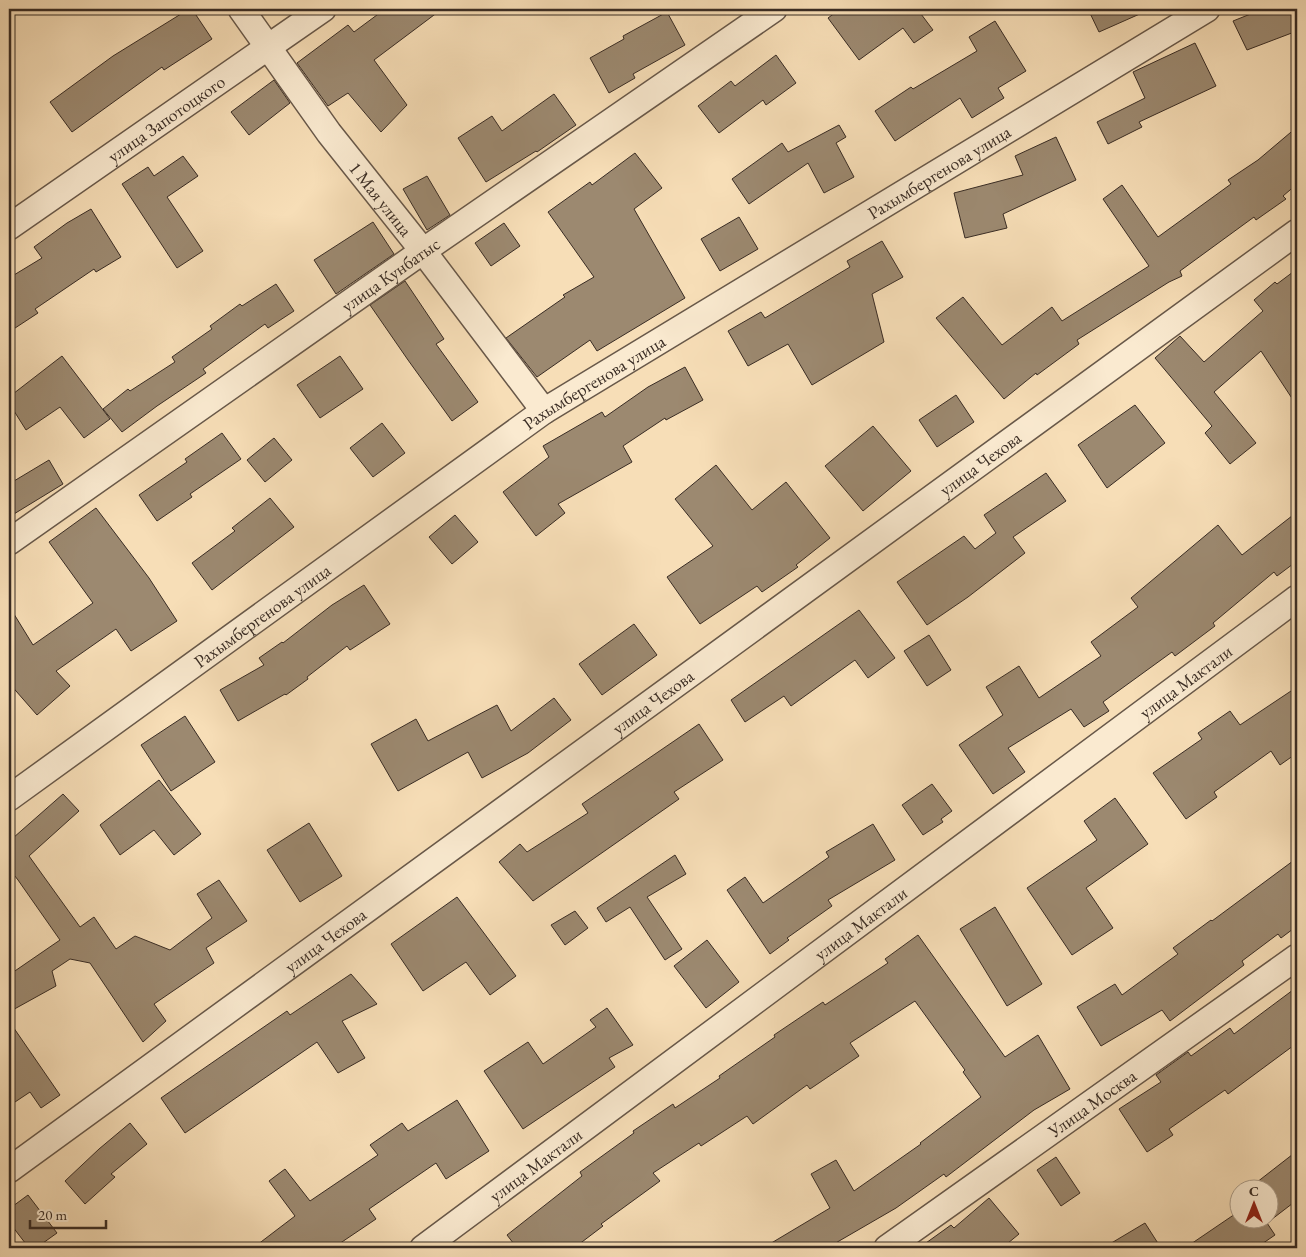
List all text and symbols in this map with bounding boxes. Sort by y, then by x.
street label: улица Запотоцкого [103,69,229,167]
street label: Рахымбергенова улица [863,119,1015,224]
street label: 1 Мая улица [345,157,419,241]
street label: улица Кунбатыс [336,232,444,317]
street label: Рахымбергенова улица [518,328,670,434]
street label: улица Чехова [934,425,1026,500]
street label: Рахымбергенова улица [189,557,335,672]
street label: улица Мактали [1134,639,1237,723]
street label: улица Чехова [607,663,699,739]
street label: улица Мактали [809,880,912,965]
street label: улица Чехова [280,902,371,977]
street label: Улица Москва [1042,1063,1141,1143]
street label: улица Мактали [484,1122,587,1207]
north arrow [1228,1180,1278,1230]
text: С [1249,1182,1259,1200]
scale bar [30,1197,106,1229]
text: 20 m [38,1205,67,1224]

